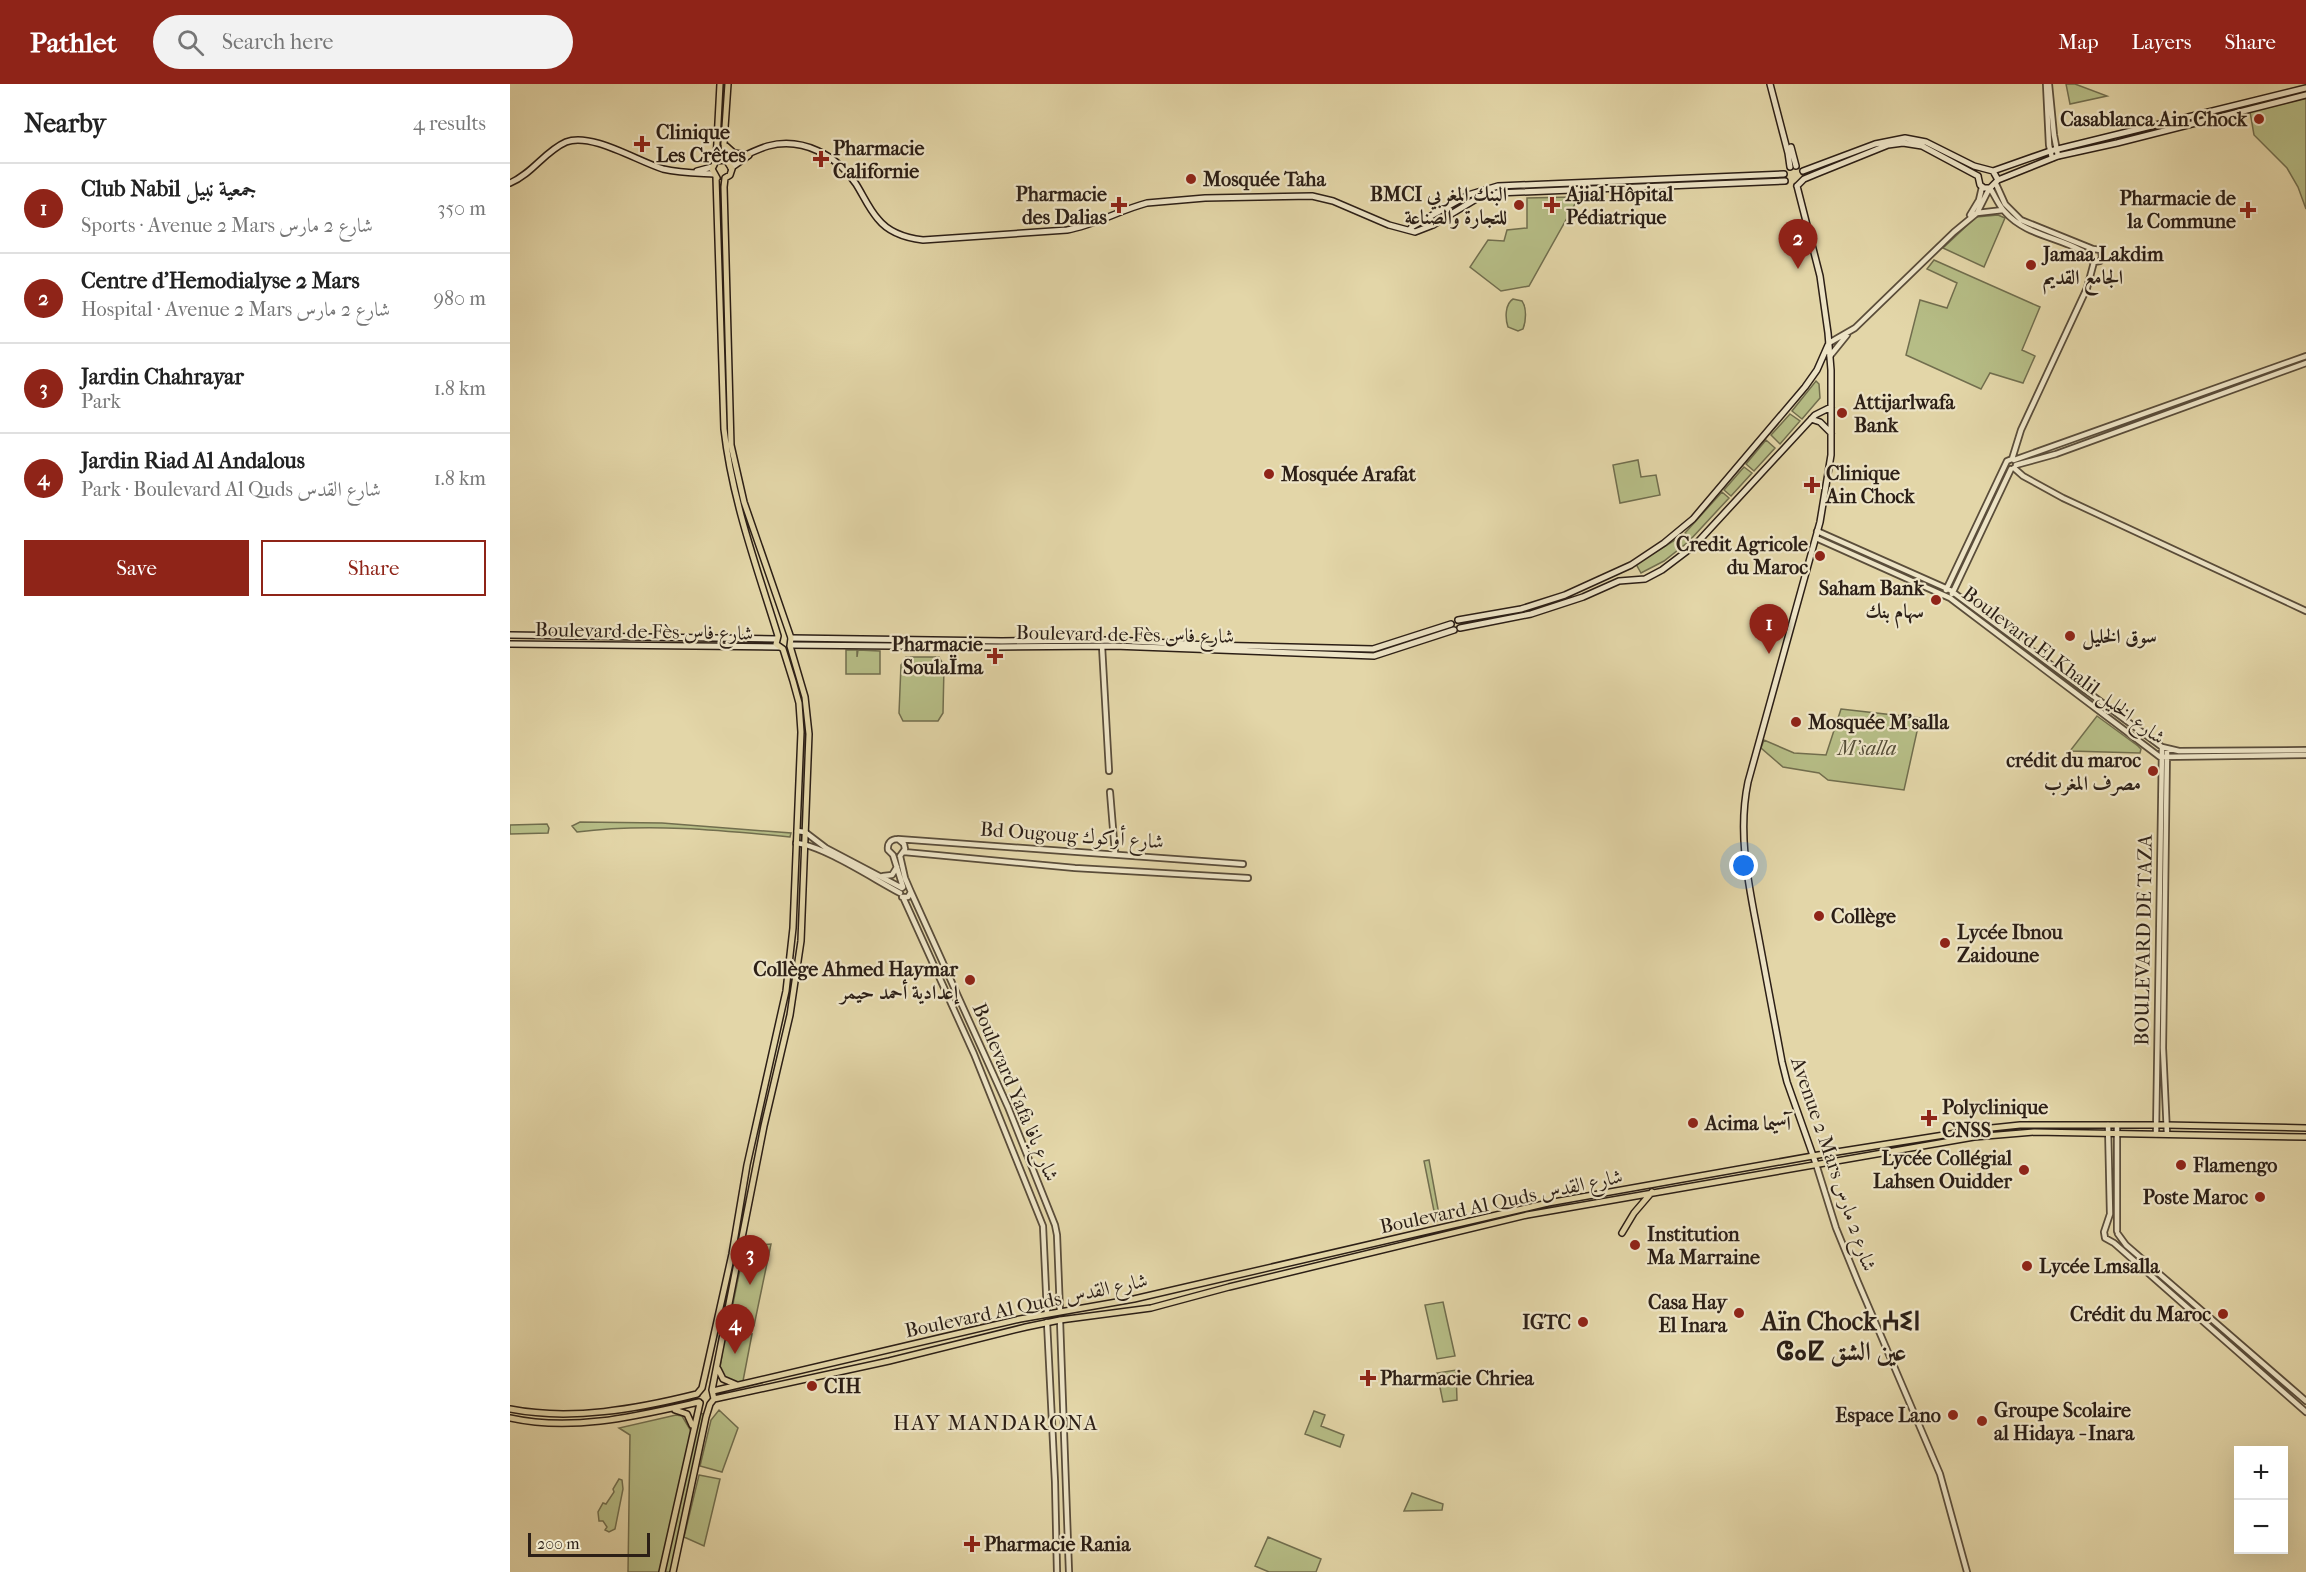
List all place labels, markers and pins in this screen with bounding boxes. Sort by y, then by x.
place label: Casablanca Ain Chock [2060,108,2248,131]
marker: Casablanca Ain Chock [2252,112,2266,126]
place label: Clinique Les Crêtes [656,121,746,167]
marker: Clinique Les Crêtes [633,135,651,153]
place label: Pharmacie Californie [833,137,925,183]
marker: Pharmacie Californie [814,152,828,166]
place label: Mosquée Taha [1202,168,1327,191]
marker: Mosquée Taha [1184,172,1198,186]
place label: Pharmacie des Dalias [1016,183,1108,229]
place label: BMCI البنك المغربي للتجارة والصناعة [1370,183,1507,229]
place label: Ajial Hôpital Pédiatrique [1564,183,1674,229]
place label: Pharmacie de la Commune [2120,187,2236,233]
marker: Ajial Hôpital Pédiatrique [1543,196,1561,214]
marker: Pharmacie des Dalias [1112,198,1126,212]
marker: BMCI البنك المغربي للتجارة والصناعة [1512,198,1526,212]
marker: Pharmacie de la Commune [2241,203,2255,217]
pin: 2 [1778,220,1818,269]
place label: Jamaa Lakdim الجامع القديم [2041,243,2164,296]
marker: Jamaa Lakdim الجامع القديم [2024,258,2038,272]
place label: Attijarlwafa Bank [1852,391,1955,437]
marker: Attijarlwafa Bank [1835,406,1849,420]
place label: Clinique Ain Chock [1824,462,1915,508]
place label: Mosquée Arafat [1280,463,1417,486]
marker: Mosquée Arafat [1262,467,1276,481]
marker: Clinique Ain Chock [1803,476,1821,494]
place label: Credit Agricole du Maroc [1676,533,1808,579]
marker: Credit Agricole du Maroc [1813,549,1827,563]
place label: Saham Bank سهام بنك [1819,577,1925,629]
marker: Saham Bank سهام بنك [1929,593,1943,607]
pin: 1 [1750,604,1788,654]
place label: سوق الخليل [2082,625,2157,650]
marker: سوق الخليل [2063,629,2077,643]
place label: Pharmacie SoulaÏma [892,633,984,679]
marker: Pharmacie SoulaÏma [988,649,1002,663]
place label: Mosquée M'salla [1807,711,1949,734]
marker: Mosquée M'salla [1789,715,1803,729]
place label: crédit du maroc مصرف المغرب [2006,749,2141,796]
marker: crédit du maroc مصرف المغرب [2146,764,2160,778]
place label: Collège [1831,905,1896,928]
marker: Collège [1812,909,1826,923]
place label: Lycée Ibnou Zaidoune [1957,921,2063,967]
marker: Lycée Ibnou Zaidoune [1938,936,1952,950]
place label: Collège Ahmed Haymar إعدادية أحمد حيمر [753,958,960,1005]
marker: Collège Ahmed Haymar إعدادية أحمد حيمر [963,973,977,987]
place label: Polyclinique CNSS [1942,1096,2048,1142]
marker: Polyclinique CNSS [1920,1109,1938,1127]
place label: Acima آسيما [1703,1111,1794,1135]
marker: Acima آسيما [1686,1116,1700,1130]
place label: Lycée Collégial Lahsen Ouidder [1873,1147,2012,1193]
place label: Flamengo [2192,1154,2278,1177]
marker: Flamengo [2174,1158,2188,1172]
marker: Lycée Collégial Lahsen Ouidder [2017,1163,2031,1177]
place label: Poste Maroc [2143,1186,2248,1209]
marker: Poste Maroc [2253,1190,2267,1204]
place label: Institution Ma Marraine [1646,1223,1760,1269]
pin: 3 [730,1236,770,1285]
marker: Institution Ma Marraine [1628,1238,1642,1252]
place label: Lycée Lmsalla [2039,1255,2160,1278]
marker: Lycée Lmsalla [2020,1259,2034,1273]
place label: Casa Hay El Inara [1648,1291,1728,1337]
place label: Crédit du Maroc [2070,1303,2211,1326]
pin: 4 [716,1304,754,1354]
marker: Casa Hay El Inara [1732,1306,1746,1320]
marker: Crédit du Maroc [2216,1307,2230,1321]
place label: IGTC [1522,1311,1571,1334]
marker: IGTC [1576,1315,1590,1329]
place label: Pharmacie Chriea [1380,1367,1535,1390]
marker: Pharmacie Chriea [1361,1371,1375,1385]
place label: CIH [824,1375,861,1398]
marker: CIH [805,1379,819,1393]
place label: Groupe Scolaire al Hidaya - Inara [1994,1399,2135,1445]
place label: Espace Lano [1835,1404,1941,1427]
marker: Espace Lano [1946,1408,1960,1422]
marker: Groupe Scolaire al Hidaya - Inara [1975,1414,1989,1428]
place label: Pharmacie Rania [984,1533,1131,1556]
marker: Pharmacie Rania [965,1537,979,1551]

